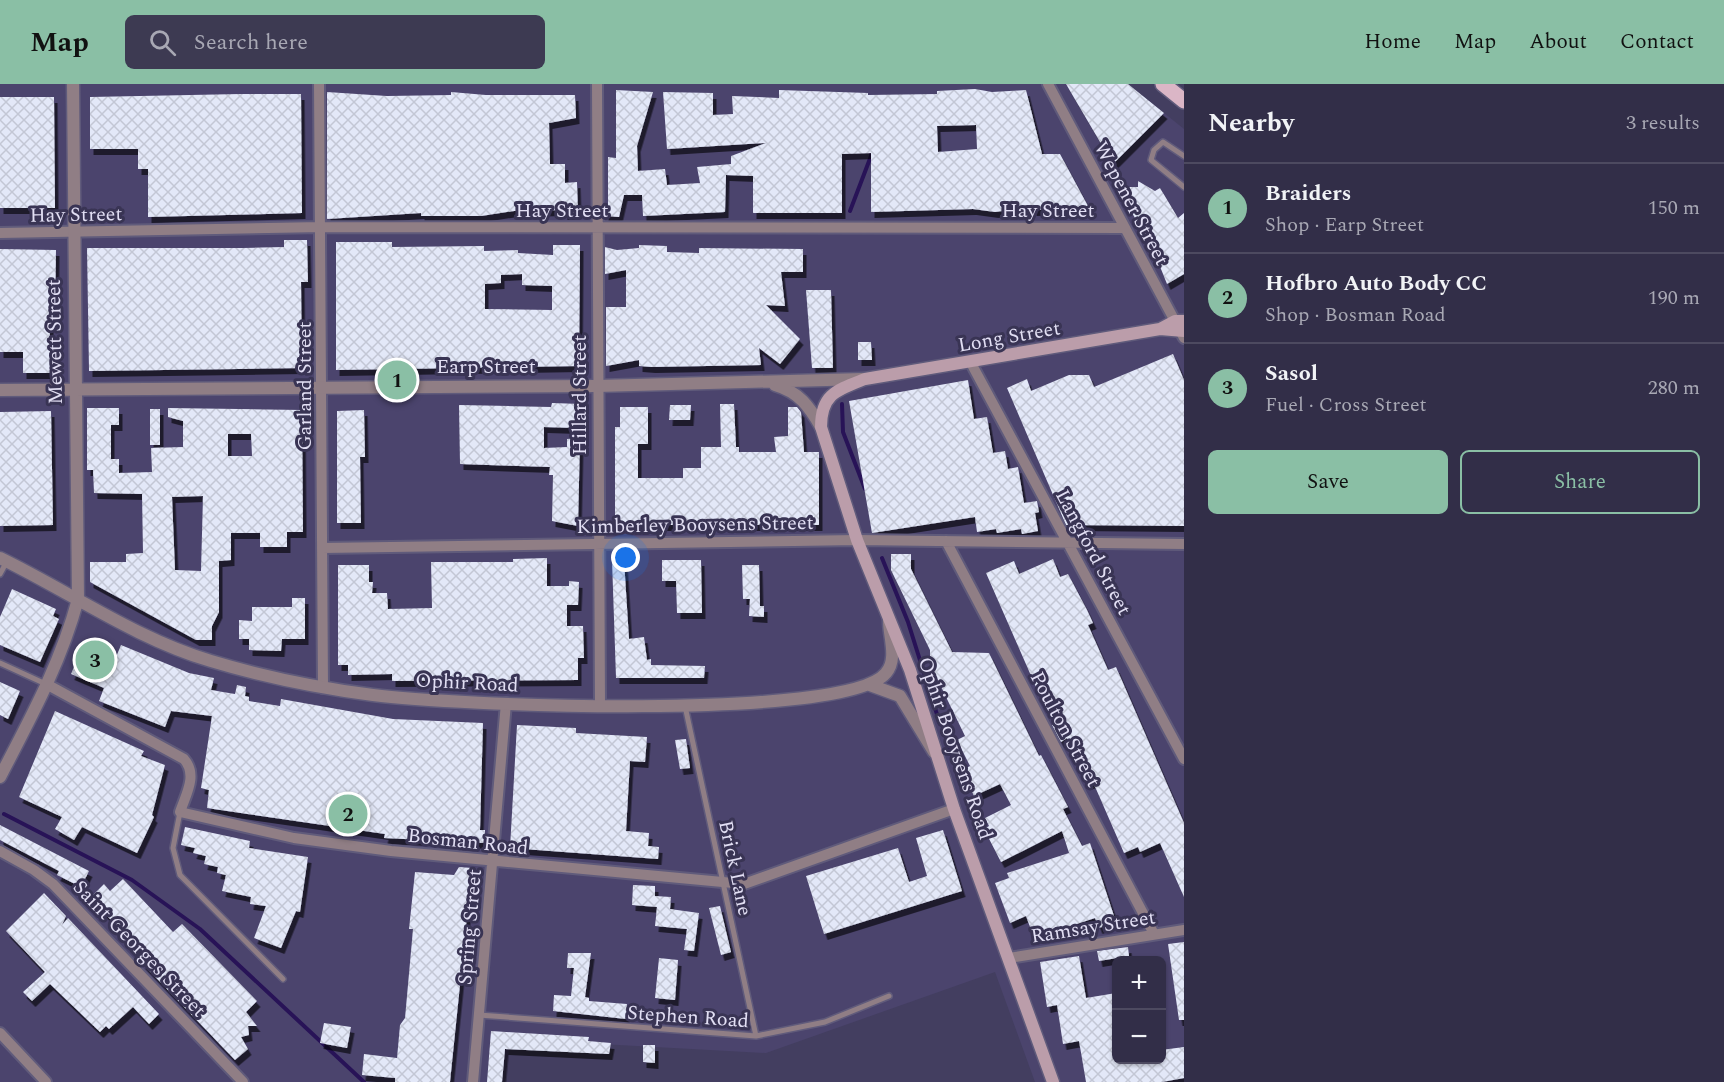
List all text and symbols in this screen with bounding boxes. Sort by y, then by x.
search box [125,15,545,69]
text: Map [30,21,89,64]
icon: search [146,26,179,59]
text: Search here [194,26,308,59]
text: Home [1364,26,1421,58]
text: Map [1454,26,1496,58]
text: About [1529,26,1587,58]
text: Contact [1620,26,1694,58]
text: Nearby [1208,103,1294,143]
text: 3 results [1626,108,1700,138]
street label: Wepener Street [1086,136,1176,271]
text: Braiders [1265,177,1351,210]
text: 1 [1222,193,1233,223]
text: 150 m [1648,193,1700,223]
street label: Hay Street [516,196,608,226]
street label: Hay Street [1002,196,1094,226]
street label: Hay Street [29,199,123,231]
text: Shop · Earp Street [1265,210,1424,240]
text: Hofbro Auto Body CC [1265,267,1487,300]
street label: Mewett Street [39,279,71,405]
text: 2 [1222,283,1233,313]
text: 190 m [1648,283,1700,313]
text: Shop · Bosman Road [1265,300,1446,330]
street label: Long Street [956,313,1063,361]
street label: Garland Street [290,321,320,451]
street label: Hillard Street [565,335,595,455]
street label: Earp Street [436,352,536,382]
text: Sasol [1265,357,1318,390]
pin: 1 [378,358,416,402]
text: 3 [1222,373,1233,403]
text: 280 m [1648,373,1700,403]
text: Fuel · Cross Street [1265,390,1427,420]
button: Save [1208,450,1448,514]
button: Share [1460,450,1700,514]
street label: Langford Street [1047,484,1139,621]
street label: Kimberley Booysens Street [576,508,814,542]
your location [611,543,640,572]
pin: 3 [76,638,115,682]
street label: Ophir Booysens Road [910,653,1000,844]
street label: Ophir Road [415,665,519,701]
street label: Poulton Street [1022,666,1108,793]
pin: 2 [328,792,368,836]
street label: Brick Lane [710,818,760,919]
street label: Bosman Road [406,821,530,863]
street label: Spring Street [450,868,490,986]
street label: Saint Georges Street [66,873,213,1024]
street label: Ramsay Street [1029,902,1158,952]
map controls [1112,956,1166,1064]
button: + [1112,956,1166,1010]
street label: Stephen Road [626,998,750,1036]
button: − [1112,1010,1166,1064]

